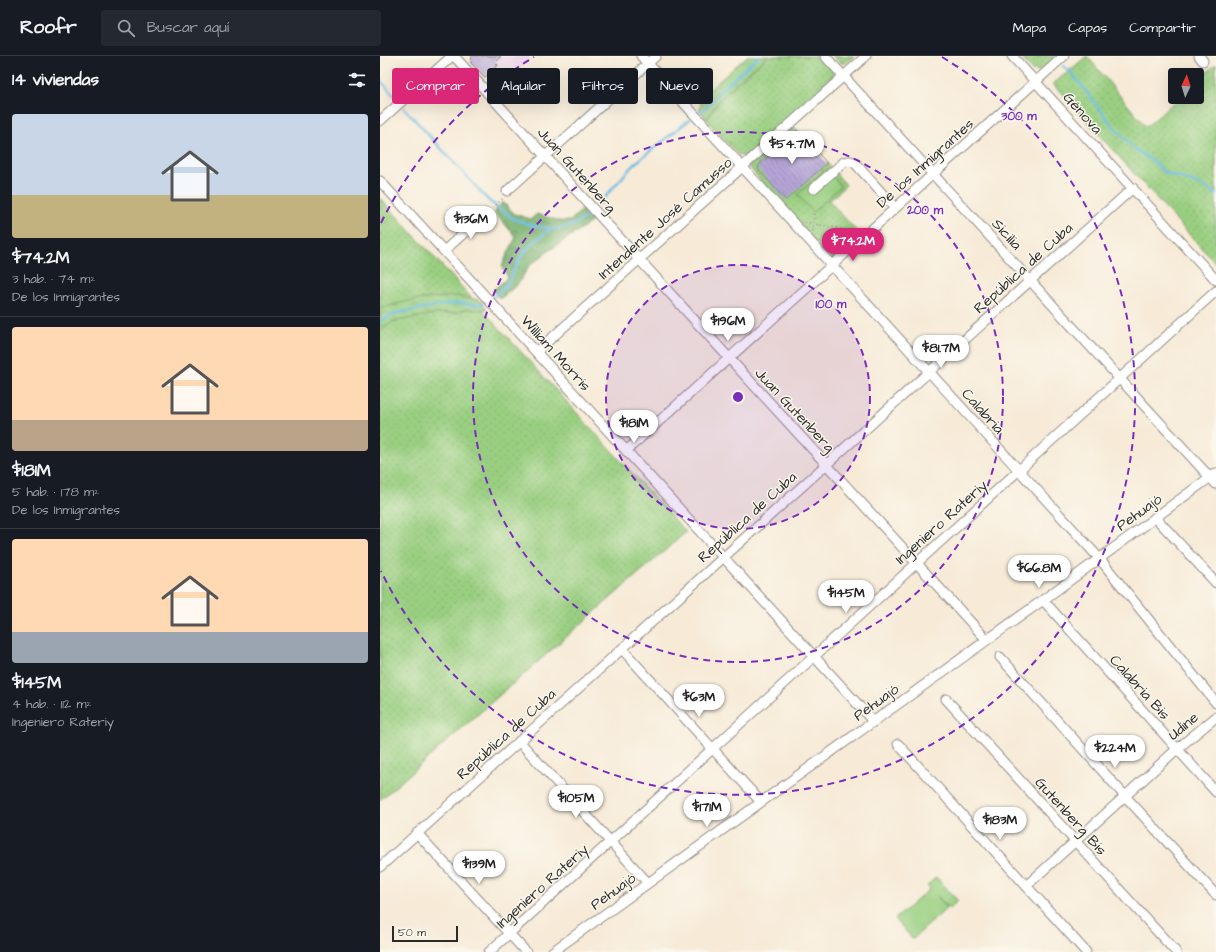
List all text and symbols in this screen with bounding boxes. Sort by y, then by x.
search box [101,10,381,46]
text: Roofr [20,14,77,41]
icon: search [115,17,137,39]
text: Buscar aquí [147,17,229,38]
text: Mapa [1013,18,1046,38]
text: Capas [1068,18,1107,38]
text: Compartir [1129,18,1196,38]
text: 14 viviendas [12,68,99,92]
chip: Comprar [392,68,479,104]
chip: Alquilar [487,68,560,104]
chip: Filtros [568,68,638,104]
chip: Nuevo [646,68,713,104]
north arrow [1168,68,1204,104]
map controls [1168,68,1204,104]
icon: filters [346,69,368,91]
street label: Génova [1058,88,1107,139]
text: 300 m [1000,108,1037,125]
street label: De los Inmigrantes [872,114,980,214]
street label: Juan Gutenberg [532,123,621,219]
pin: $54.7M [759,131,825,165]
text: $54.7M [769,135,815,153]
icon: home [154,140,226,212]
street label: Intendente José Camusso [594,152,737,284]
text: 200 m [906,202,944,219]
pin: $136M [443,206,499,240]
text: $136M [454,210,488,228]
street label: Sicilia [987,214,1027,255]
street label: República de Cuba [969,218,1078,319]
pin: $74.2M [820,228,886,262]
text: $74.2M [831,232,875,250]
text: $74.2M [12,246,70,270]
text: 3 hab. · 74 m² [12,270,95,288]
text: De los Inmigrantes [12,288,120,306]
text: 100 m [816,296,847,313]
pin: $196M [700,308,756,342]
street label: William Morris [516,311,596,396]
text: $196M [710,312,746,330]
pin: $81.7M [908,335,974,369]
text: $81.7M [922,339,960,357]
icon: home [154,353,226,425]
street label: Juan Gutenberg [749,363,840,458]
street label: Calabria [956,384,1009,439]
centre of rings [731,390,745,404]
pin: $181M [606,410,662,444]
text: $181M [619,414,649,432]
text: $181M [12,459,51,483]
street label: República de Cuba [693,467,802,568]
street label: Ingeniero Rateriy [891,475,993,570]
text: 5 hab. · 178 m² [12,483,99,501]
street label: Pehuajó [1112,488,1167,536]
text: De los Inmigrantes [12,501,120,519]
pin: $66.8M [1006,555,1072,589]
text: $66.8M [1017,559,1061,577]
icon: home [154,565,226,637]
pin: $145M [818,580,874,614]
text: $145M [827,584,865,602]
street label: Calabria Bis [1105,650,1175,725]
text: $145M [12,671,61,695]
street label: Pehuajó [849,678,904,726]
street label: República de Cuba [452,684,561,785]
pin: $63M [675,684,723,718]
text: $63M [683,688,715,706]
text: 4 hab. · 112 m² [12,695,91,713]
street label: Udine [1164,707,1203,745]
text: Ingeniero Rateriy [12,713,114,731]
pin: $224M [1087,735,1143,769]
text: $224M [1094,739,1136,757]
street label: Gutenberg Bis [1029,773,1112,861]
pin: $105M [548,785,604,819]
text: $105M [557,789,595,807]
pin: $171M [679,794,735,828]
text: $171M [692,798,722,816]
pin: $183M [972,807,1028,841]
text: $183M [983,811,1017,829]
street label: Ingeniero Rateriy [492,839,594,934]
pin: $139M [451,851,507,885]
text: $139M [462,855,496,873]
street label: Pehuajó [586,867,641,915]
scale bar [392,924,458,943]
text: 50 m [398,925,426,940]

